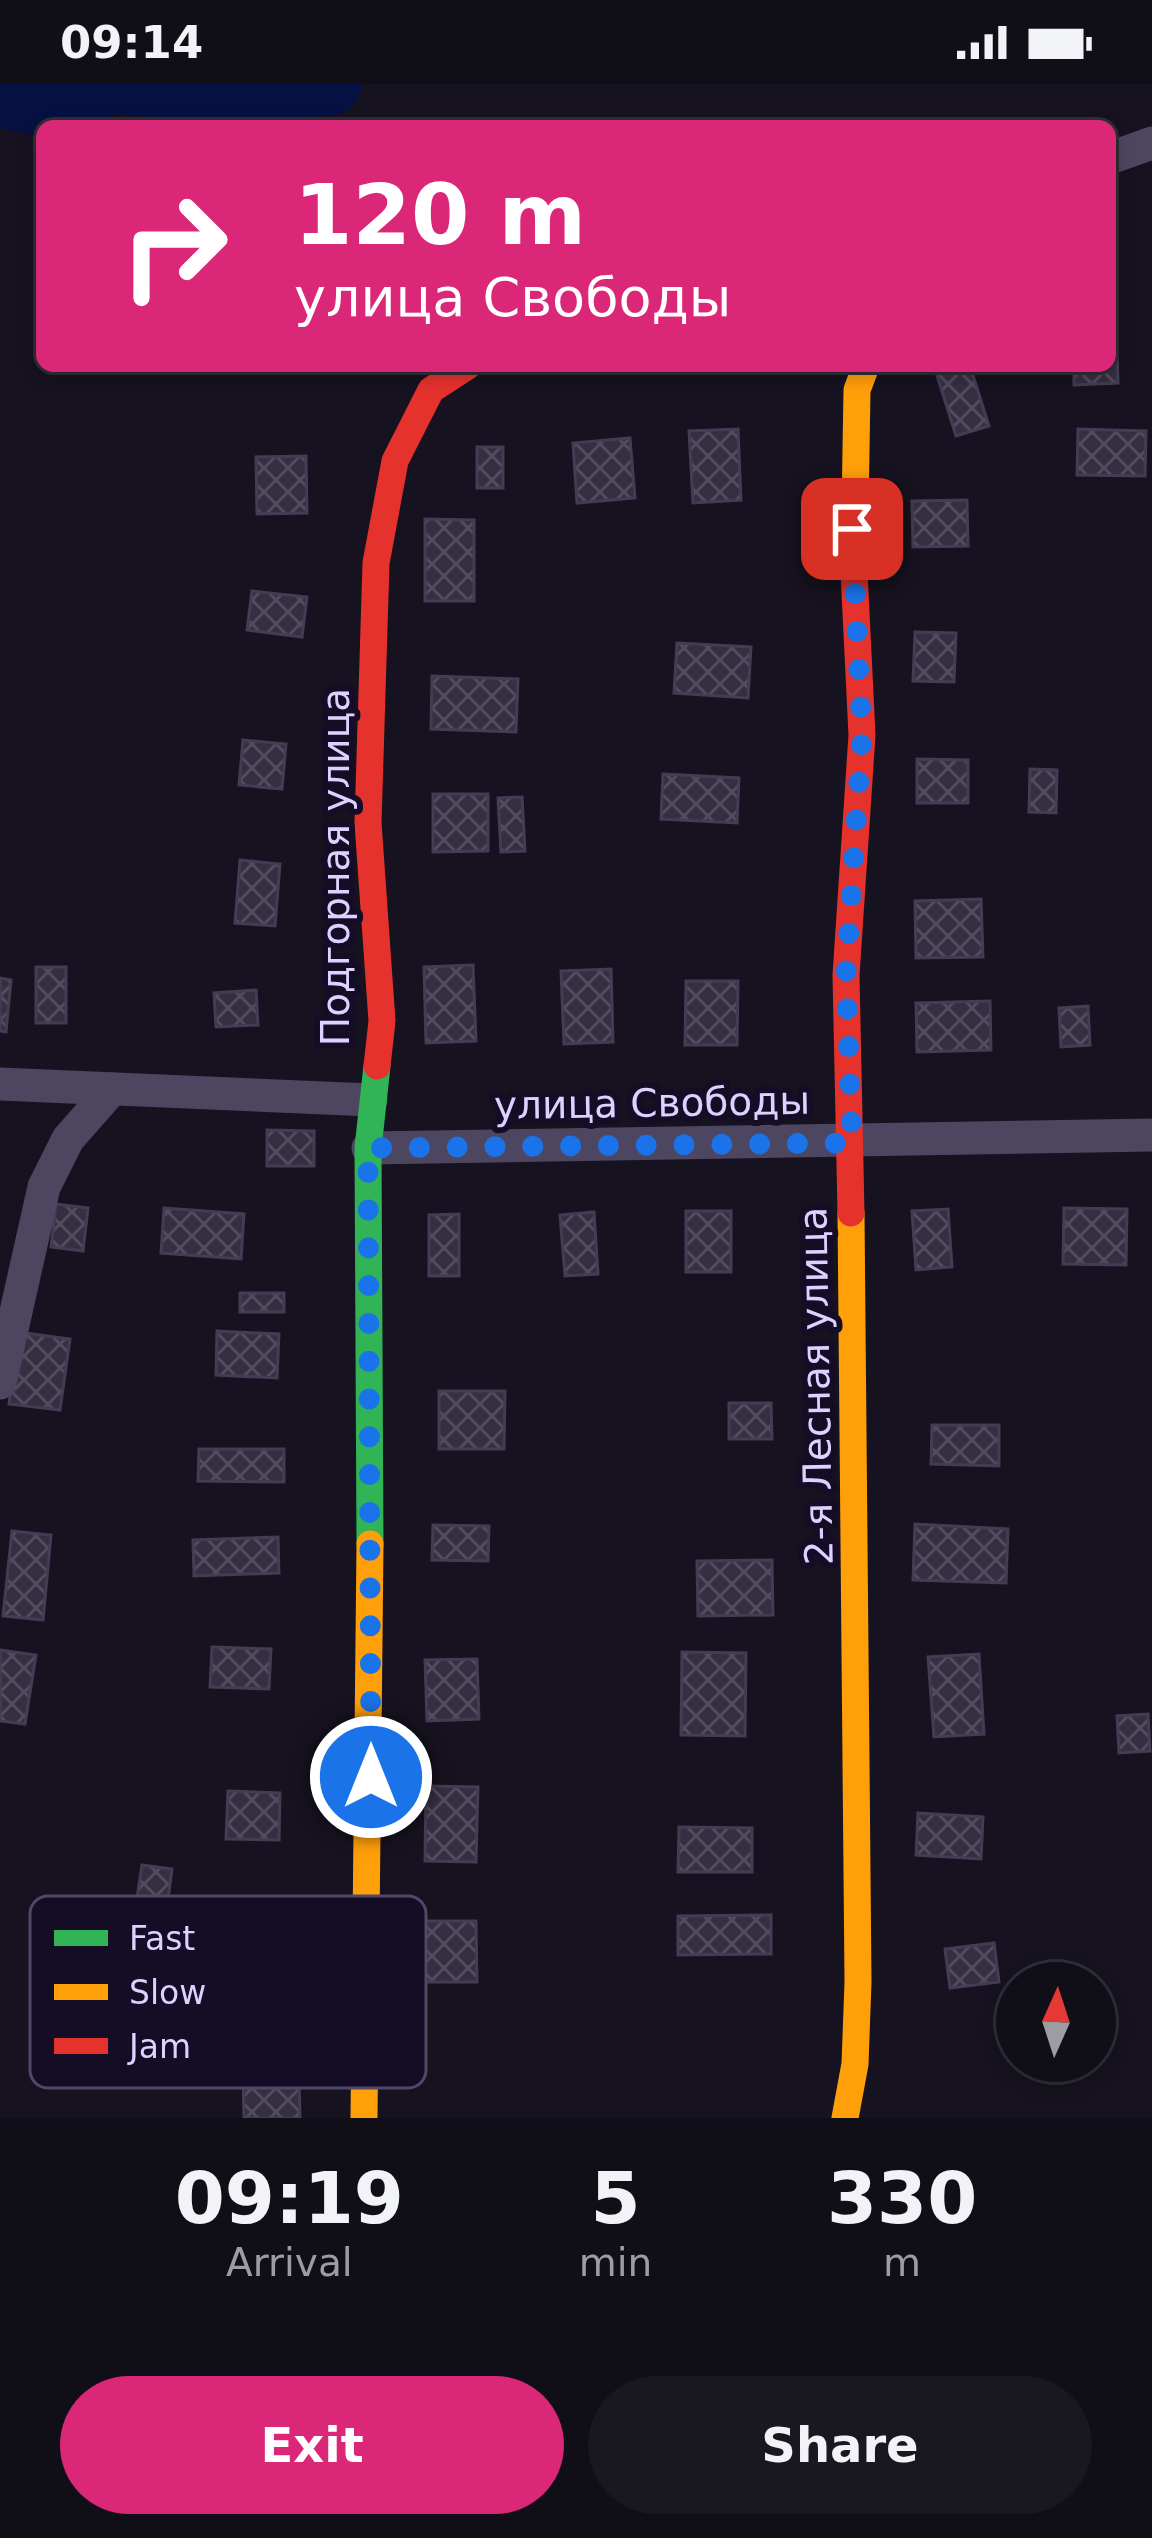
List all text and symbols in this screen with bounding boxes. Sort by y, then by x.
text: 09:14 [60,16,203,69]
text: 120 m [294,166,586,264]
icon: right [96,168,252,324]
text: улица Свободы [294,266,731,329]
pin [801,478,903,580]
icon: arrive [819,496,885,562]
street label: Подгорная улица [313,688,358,1046]
street label: улица Свободы [494,1078,810,1128]
street label: 2-я Лесная улица [790,1206,842,1566]
position arrow [308,1714,434,1840]
legend [30,1896,426,2088]
text: Fast [129,1919,195,1958]
north arrow [996,1962,1116,2082]
map controls [996,1962,1116,2082]
text: Slow [129,1973,206,2012]
text: Jam [127,2027,191,2066]
text: 09:19 [175,2156,404,2240]
text: 5 [590,2156,640,2240]
text: 330 [827,2156,977,2240]
text: Arrival [226,2240,353,2285]
text: min [579,2240,652,2285]
text: m [883,2240,921,2285]
button: Exit [60,2376,564,2514]
button: Share [588,2376,1092,2514]

